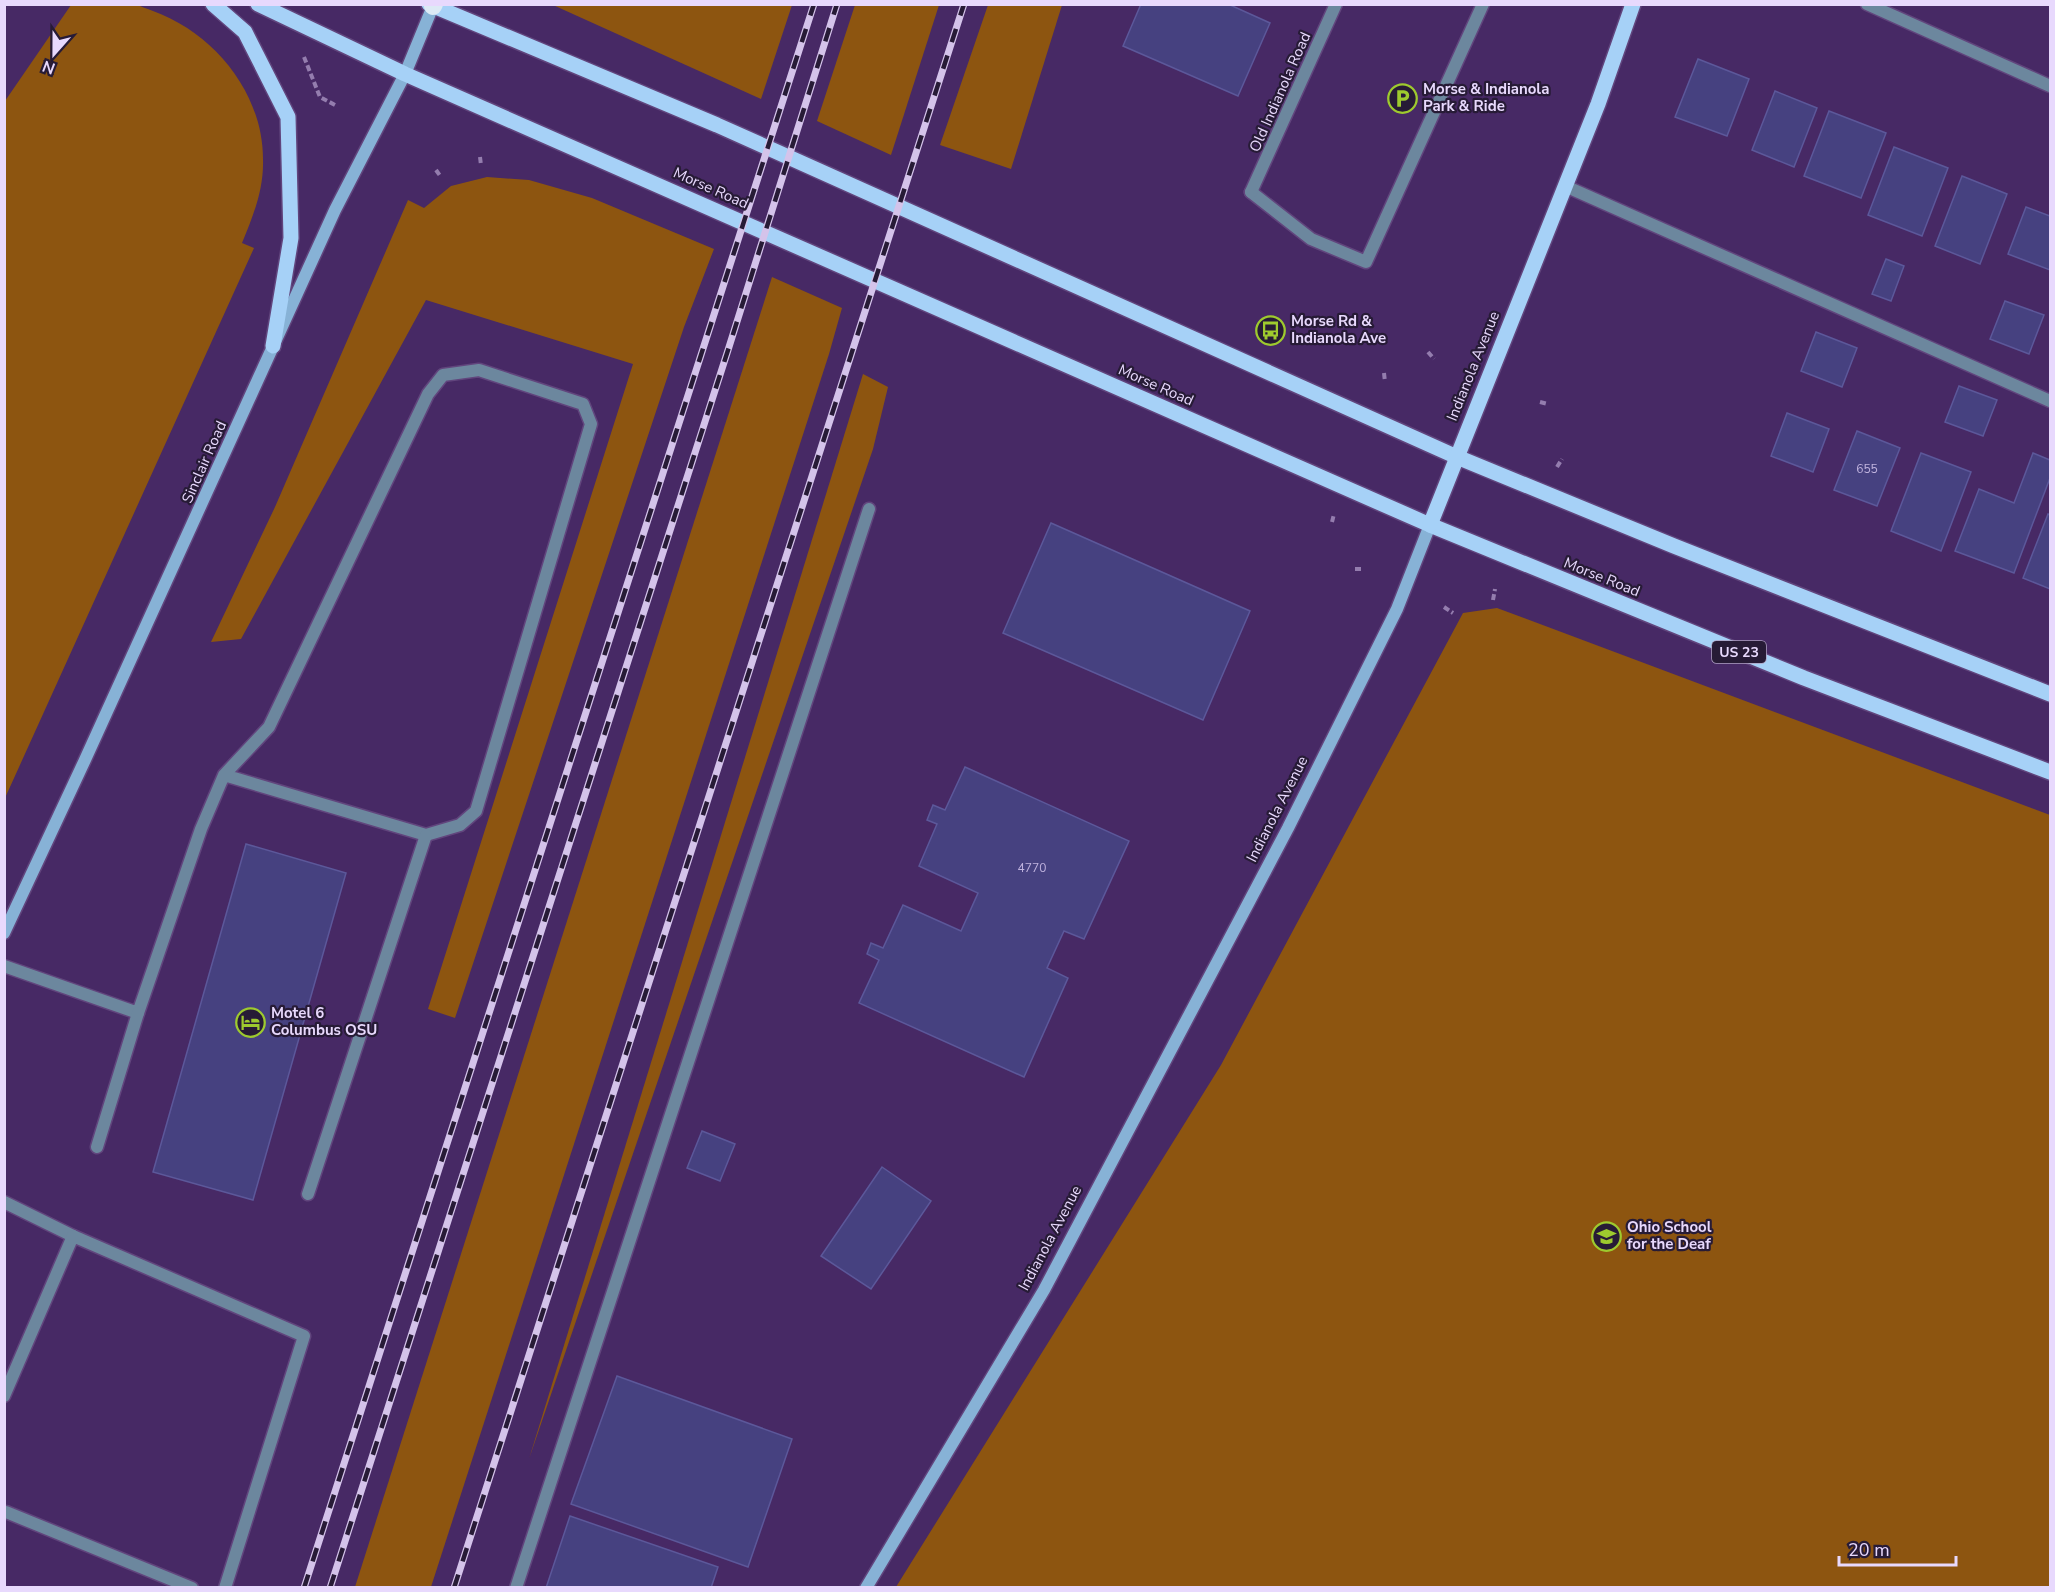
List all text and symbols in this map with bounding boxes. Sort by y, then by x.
north arrow [24,24,84,84]
street label: Old Indianola Road [1245,29,1315,155]
text: N [39,55,59,79]
place label: Morse & Indianola Park & Ride [1423,79,1549,116]
parking icon: Morse & Indianola Park & Ride [1386,82,1418,114]
street label: Morse Road [670,163,752,213]
street label: Indianola Avenue [1442,308,1504,424]
place label: Morse Rd & Indianola Ave [1291,311,1386,348]
bus stop icon: Morse Rd & Indianola Ave [1254,314,1286,346]
street label: Morse Road [1115,360,1197,410]
street label: Sinclair Road [177,418,231,506]
house number: 655 [1856,461,1878,477]
street label: Morse Road [1561,553,1643,601]
road number: US 23 [1712,641,1766,663]
street label: Indianola Avenue [1242,752,1312,866]
house number: 4770 [1018,860,1046,876]
place label: Motel 6 Columbus OSU [271,1003,377,1040]
hotel icon: Motel 6 Columbus OSU [234,1006,266,1038]
street label: Indianola Avenue [1014,1182,1086,1294]
place label: Ohio School for the Deaf [1627,1217,1712,1254]
school or university icon: Ohio School for the Deaf [1590,1220,1622,1252]
scale bar [1839,1529,1956,1567]
text: 20 m [1848,1538,1890,1562]

